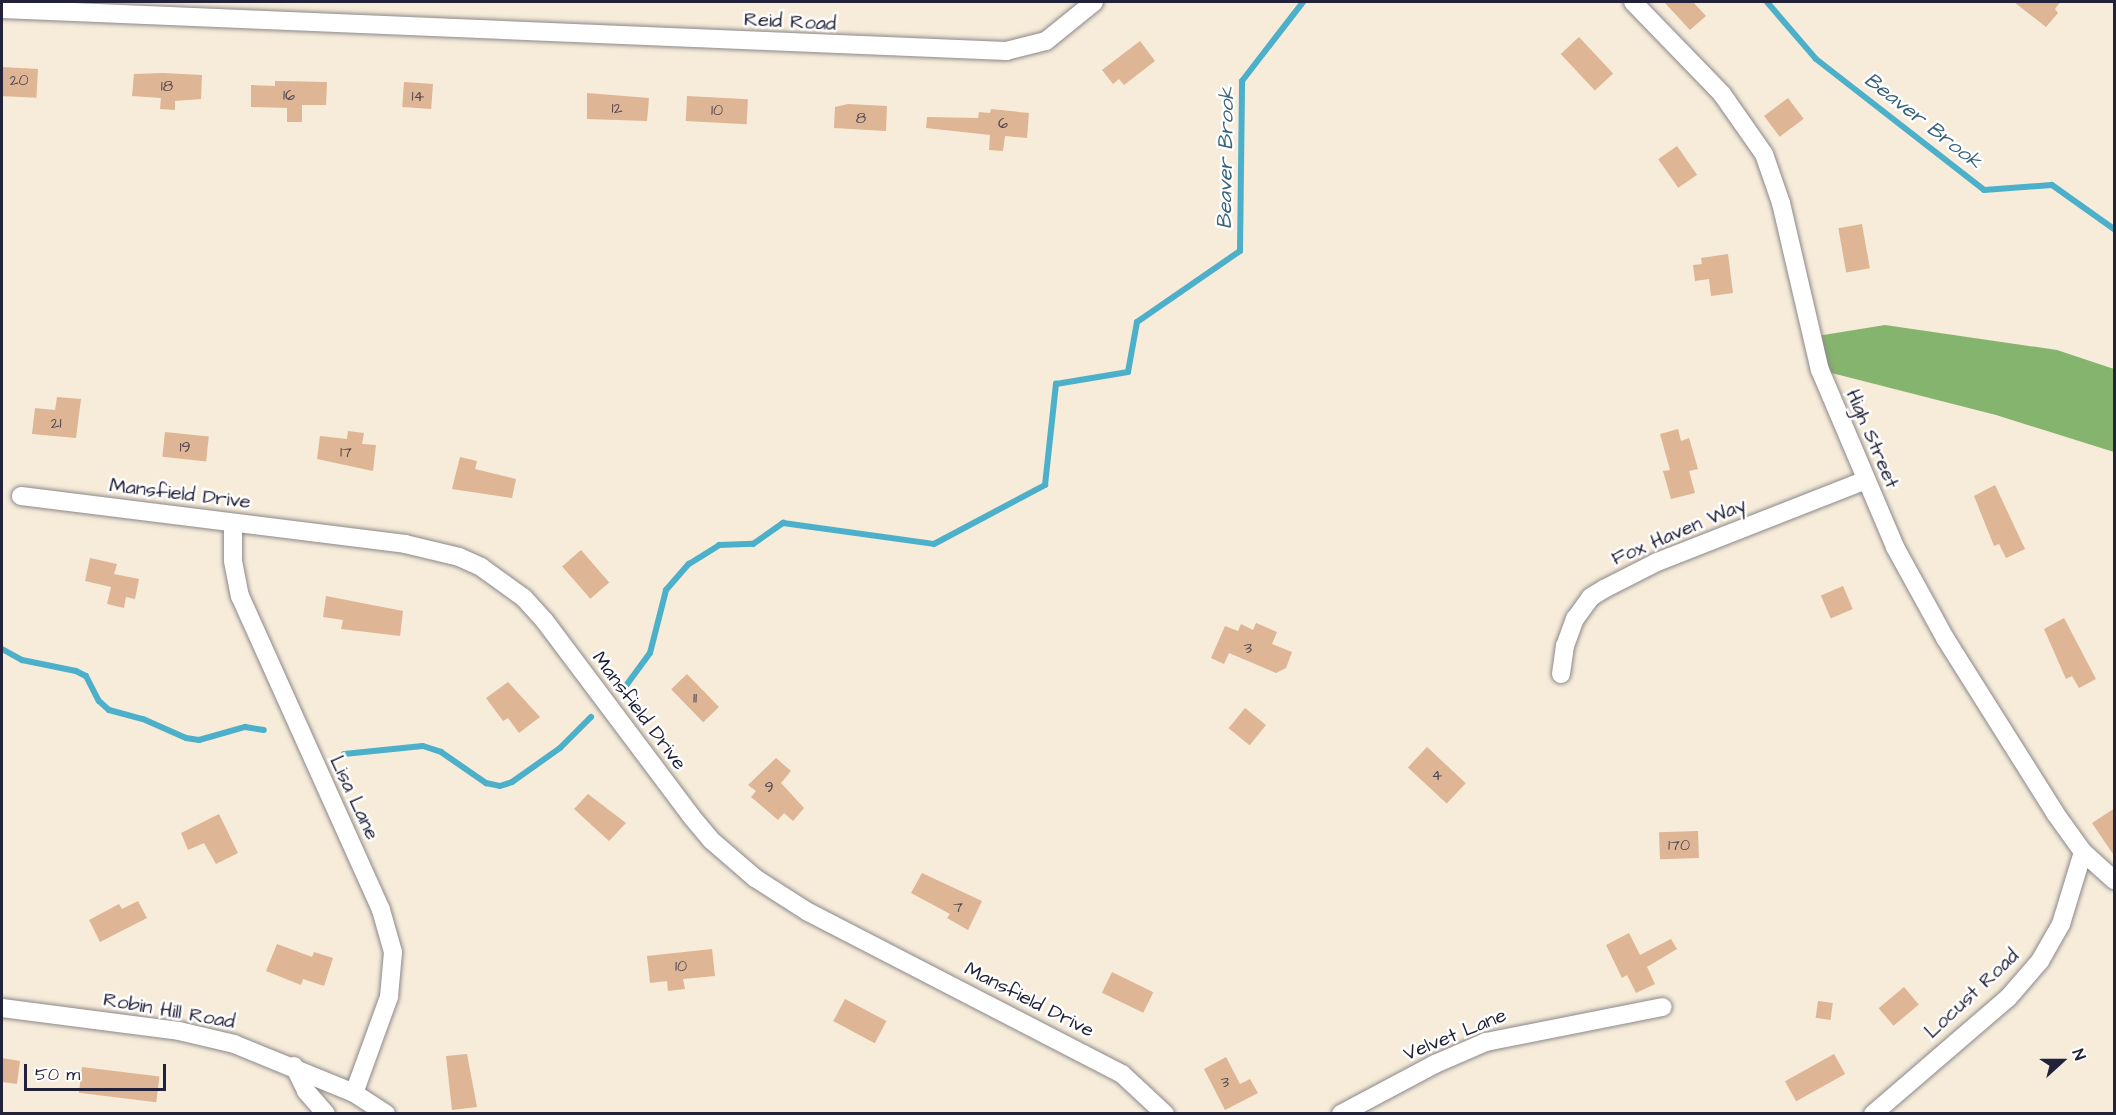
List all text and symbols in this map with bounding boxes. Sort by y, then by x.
street label: Reid Road [743,8,837,36]
water label: Beaver Brook [1859,67,1987,175]
house number: 20 [9,70,29,90]
house number: 18 [161,76,173,96]
house number: 16 [283,85,295,105]
house number: 14 [412,86,424,106]
water label: Beaver Brook [1212,87,1240,229]
house number: 12 [611,98,623,118]
house number: 10 [711,100,723,120]
house number: 8 [856,108,866,128]
house number: 6 [998,113,1008,133]
street label: High Street [1840,386,1904,492]
house number: 21 [50,413,62,433]
house number: 19 [179,437,191,457]
house number: 17 [340,442,352,462]
street label: Mansfield Drive [108,473,252,515]
street label: Fox Haven Way [1608,493,1750,571]
house number: 3 [1244,638,1252,658]
street label: Mansfield Drive [587,647,691,775]
house number: 11 [693,688,697,708]
street label: Lisa Lane [324,752,384,844]
house number: 4 [1432,765,1442,785]
house number: 9 [764,777,774,797]
house number: 170 [1668,835,1690,855]
house number: 7 [953,897,963,917]
street label: Locust Road [1920,944,2024,1044]
house number: 10 [675,956,687,976]
street label: Mansfield Drive [960,957,1098,1043]
street label: Robin Hill Road [101,988,237,1034]
street label: Velvet Lane [1400,1004,1510,1066]
north arrow [2032,1031,2092,1091]
text: N [2067,1046,2091,1063]
scale bar [27,1052,170,1090]
text: 50 m [35,1062,80,1087]
house number: 3 [1221,1072,1229,1092]

